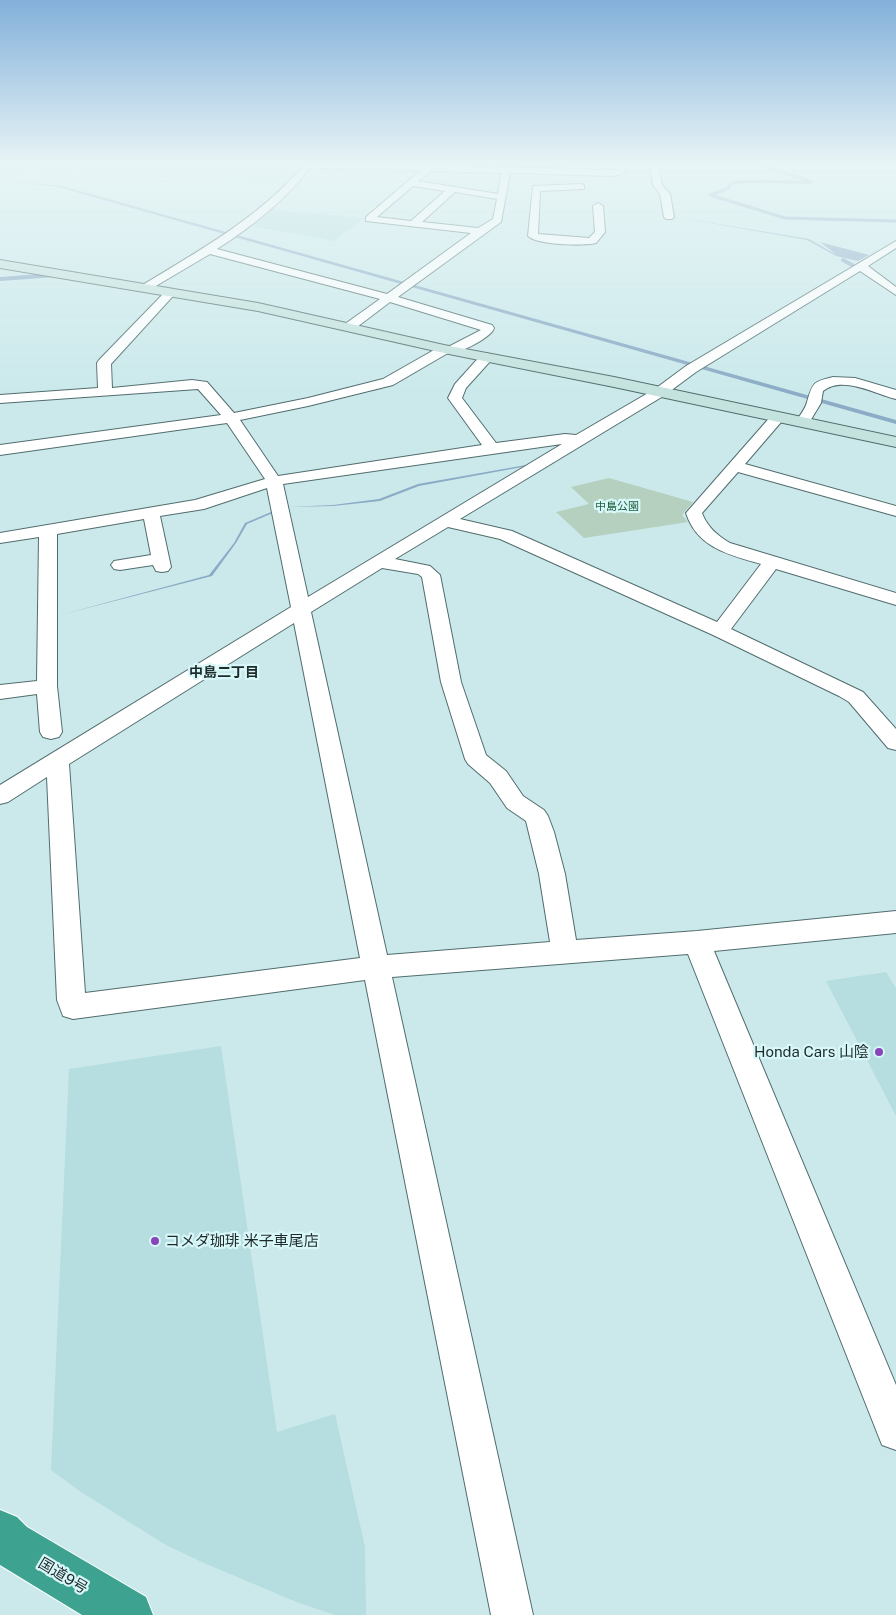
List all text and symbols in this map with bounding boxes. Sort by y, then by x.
park label: 中島公園 [595,500,639,514]
district label: 中島二丁目 [189,665,259,681]
place label: Honda Cars 山陰 [754,1043,869,1061]
marker: Honda Cars 山陰 [873,1046,885,1058]
place label: コメダ珈琲 米子車尾店 [165,1232,319,1250]
marker: コメダ珈琲 米子車尾店 [149,1235,161,1247]
street label: 国道9号 [35,1554,91,1598]

